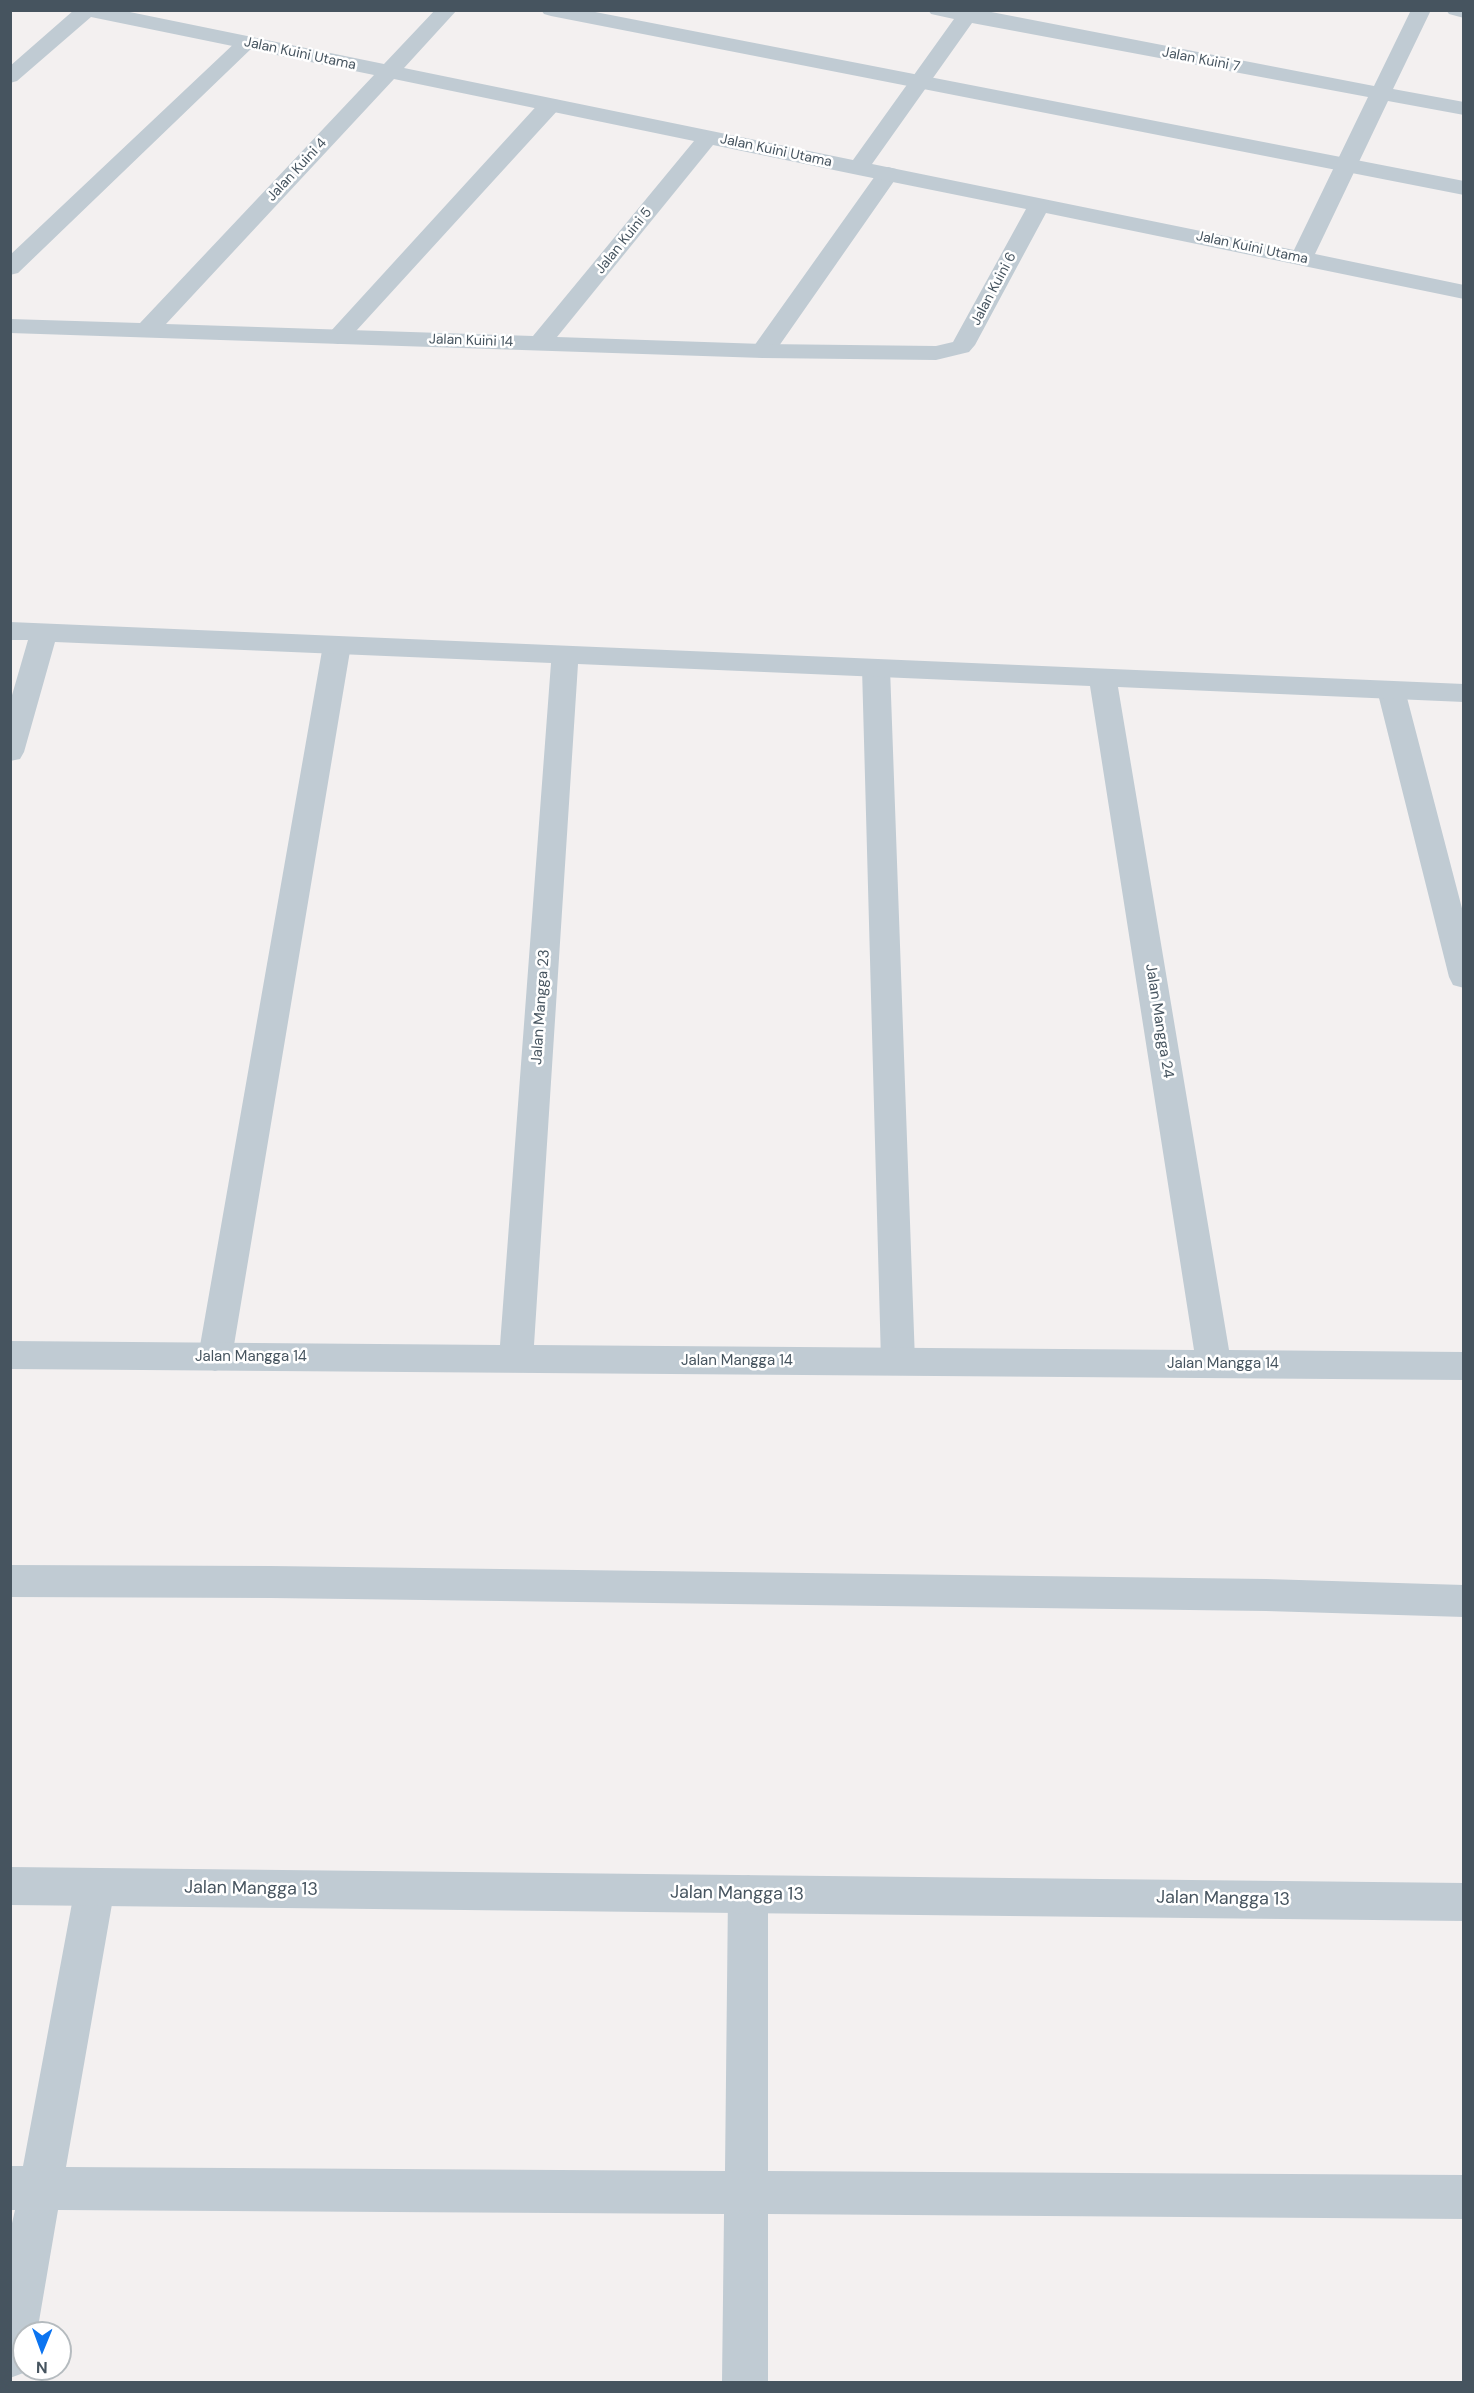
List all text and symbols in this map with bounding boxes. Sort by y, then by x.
street label: Jalan Kuini Utama [243,34,357,74]
street label: Jalan Kuini 7 [1161,44,1241,76]
street label: Jalan Kuini Utama [719,131,833,171]
street label: Jalan Kuini 4 [264,135,330,205]
street label: Jalan Kuini 5 [592,205,656,277]
street label: Jalan Kuini Utama [1195,228,1309,268]
street label: Jalan Kuini 6 [968,250,1020,328]
street label: Jalan Kuini 14 [429,331,513,351]
street label: Jalan Mangga 23 [528,949,554,1065]
street label: Jalan Mangga 24 [1141,963,1177,1079]
street label: Jalan Mangga 14 [195,1348,307,1366]
street label: Jalan Mangga 14 [681,1352,793,1370]
street label: Jalan Mangga 14 [1167,1355,1279,1373]
street label: Jalan Mangga 13 [184,1877,318,1901]
street label: Jalan Mangga 13 [670,1882,804,1906]
street label: Jalan Mangga 13 [1156,1887,1290,1911]
north arrow [12,2321,72,2381]
text: N [36,2357,48,2378]

